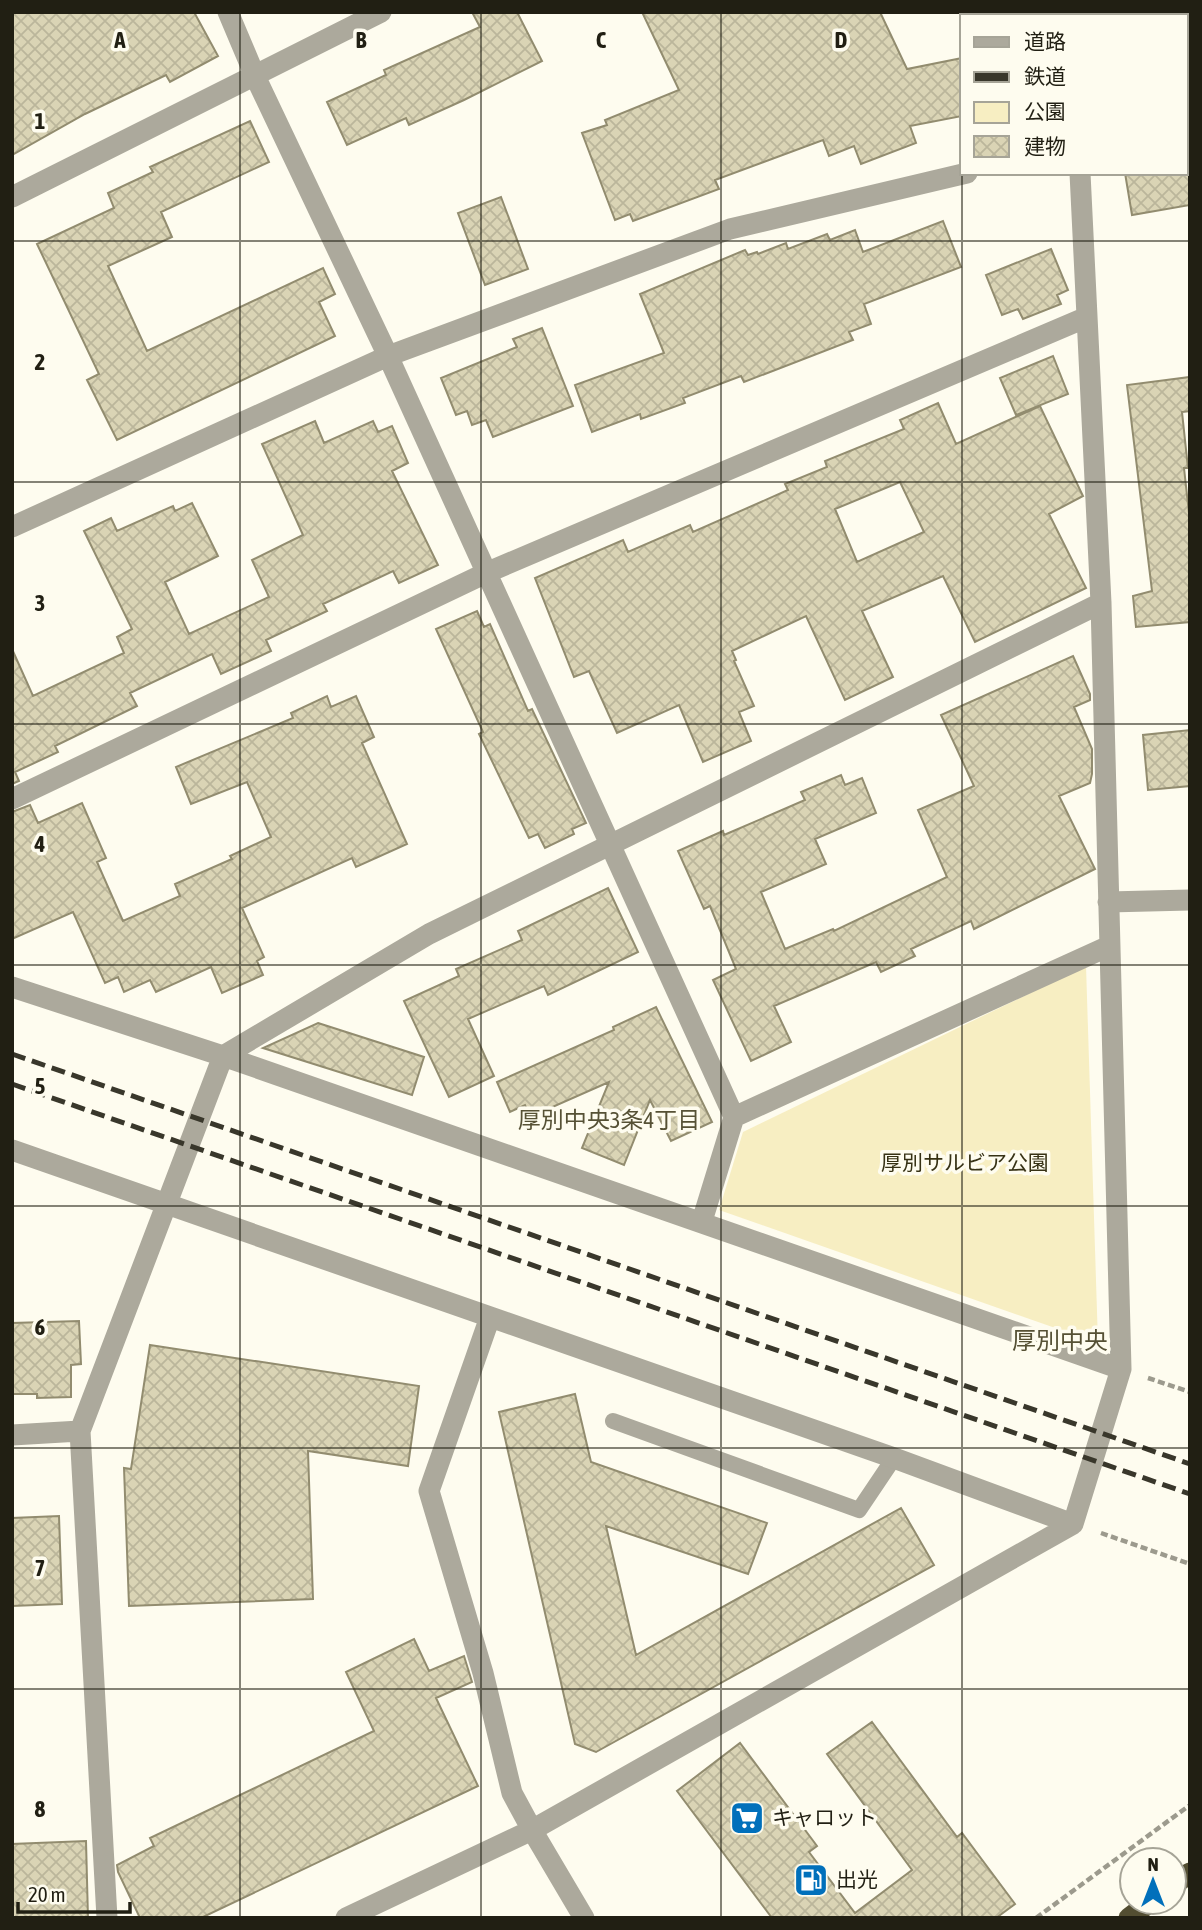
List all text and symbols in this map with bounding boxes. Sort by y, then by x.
legend [960,14,1188,175]
text: A [113,27,126,53]
text: B [356,27,367,53]
text: C [596,27,607,53]
text: D [835,27,848,53]
text: 道路 [1024,29,1066,53]
text: 鉄道 [1024,64,1066,88]
text: 公園 [1024,99,1066,123]
text: 1 [35,108,46,134]
text: 建物 [1024,134,1066,158]
text: 2 [35,349,45,375]
text: 3 [35,590,45,616]
text: 4 [34,831,46,857]
text: 5 [35,1073,46,1099]
district label: 厚別中央3条4丁目 [518,1107,700,1133]
park label: 厚別サルビア公園 [881,1150,1049,1174]
text: 6 [35,1314,46,1340]
district label: 厚別中央 [1012,1327,1108,1354]
text: 7 [35,1555,45,1581]
text: 8 [35,1796,46,1822]
supermarket icon: キャロット [728,1799,766,1837]
place label: キャロット [772,1805,877,1829]
north arrow [1118,1846,1188,1916]
text: N [1147,1853,1159,1875]
fuel station icon: 出光 [792,1861,830,1899]
place label: 出光 [836,1867,878,1891]
scale bar [18,1870,130,1914]
text: 20 m [28,1882,66,1906]

